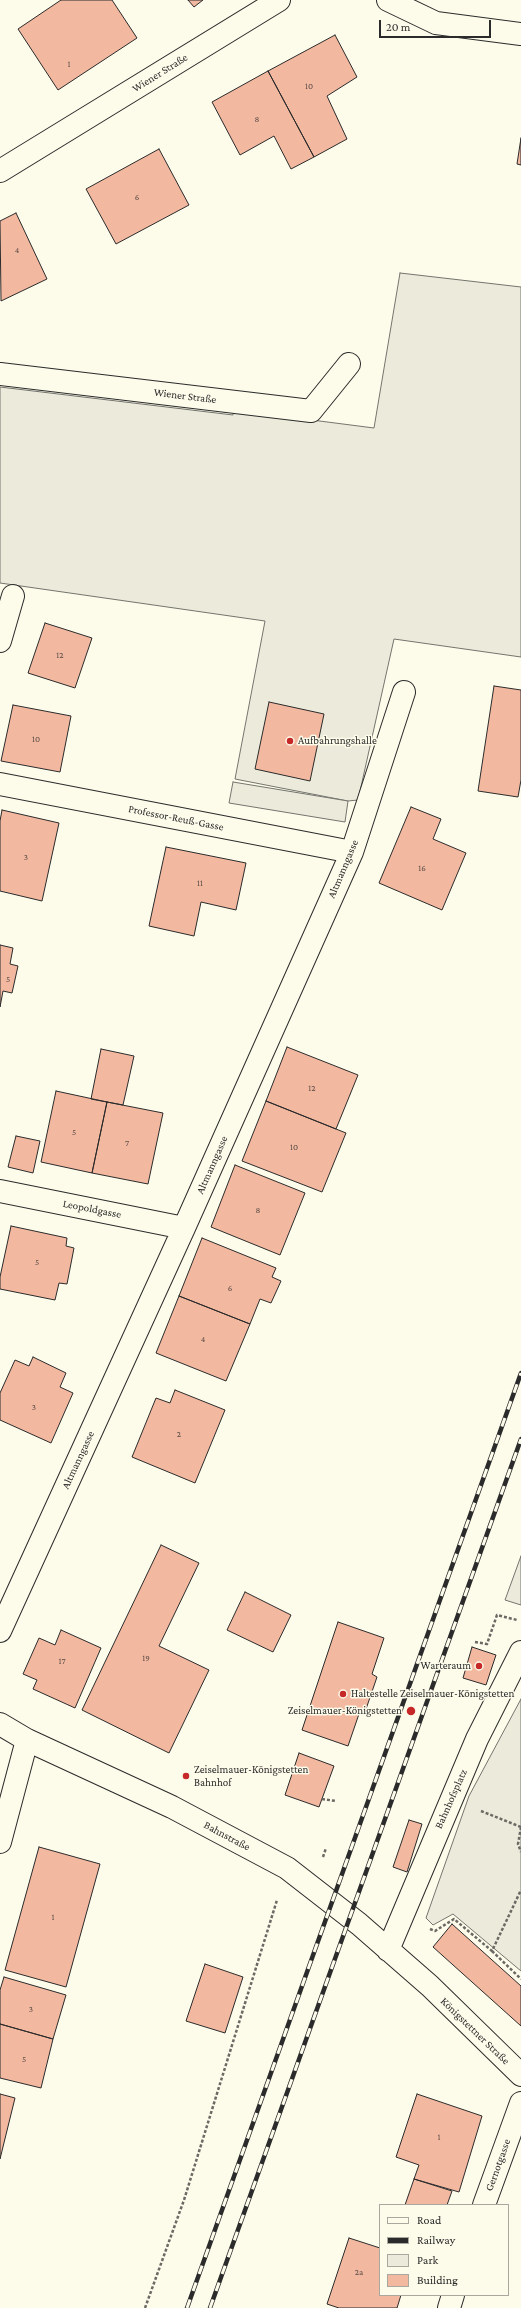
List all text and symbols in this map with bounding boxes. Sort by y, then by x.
scale bar [381,12,493,38]
text: 20 m [386,20,410,34]
street label: Wiener Straße [130,51,190,95]
house number: 1 [68,59,70,69]
house number: 10 [305,81,313,91]
house number: 8 [255,114,259,124]
house number: 6 [135,192,139,202]
house number: 4 [15,245,19,255]
street label: Wiener Straße [153,386,217,406]
house number: 12 [56,650,64,660]
house number: 10 [32,734,40,744]
place label: Aufbahrungshalle [298,734,377,748]
marker: Aufbahrungshalle [285,736,295,746]
street label: Professor-Reuß-Gasse [127,802,225,834]
street label: Altmanngasse [325,838,361,900]
house number: 3 [24,852,28,862]
house number: 16 [418,863,426,873]
house number: 11 [197,878,203,888]
house number: 5 [6,974,10,984]
house number: 12 [308,1083,316,1093]
house number: 5 [72,1127,76,1137]
street label: Altmanngasse [193,1134,231,1196]
house number: 7 [125,1138,129,1148]
house number: 10 [290,1142,298,1152]
street label: Leopoldgasse [62,1197,122,1221]
house number: 8 [256,1205,260,1215]
house number: 5 [35,1257,39,1267]
house number: 6 [228,1283,232,1293]
house number: 4 [201,1334,205,1344]
house number: 3 [32,1402,36,1412]
street label: Altmanngasse [59,1429,97,1491]
house number: 2 [177,1429,181,1439]
house number: 19 [142,1653,150,1663]
house number: 17 [58,1656,66,1666]
place label: Warteraum [421,1659,471,1673]
marker: Warteraum [474,1661,484,1671]
place label: Haltestelle Zeiselmauer-Königstetten [351,1687,514,1701]
marker: Haltestelle Zeiselmauer-Königstetten [338,1689,348,1699]
place label: Zeiselmauer-Königstetten [288,1704,402,1718]
marker: Zeiselmauer-Königstetten [405,1705,417,1717]
place label: Zeiselmauer-Königstetten Bahnhof [194,1763,308,1789]
street label: Bahnhofsplatz [432,1767,470,1831]
marker: Zeiselmauer-Königstetten Bahnhof [181,1771,191,1781]
street label: Bahnstraße [202,1818,252,1854]
house number: 1 [52,1912,54,1922]
street label: Königstettner Straße [438,1995,512,2067]
house number: 3 [29,2004,33,2014]
house number: 5 [22,2054,26,2064]
house number: 1 [438,2132,440,2142]
street label: Gernotgasse [482,2137,514,2193]
legend [379,2204,509,2296]
text: Road [417,2213,441,2227]
text: Railway [417,2233,455,2247]
text: Park [417,2253,438,2267]
house number: 2a [355,2267,363,2277]
text: Building [417,2273,458,2287]

